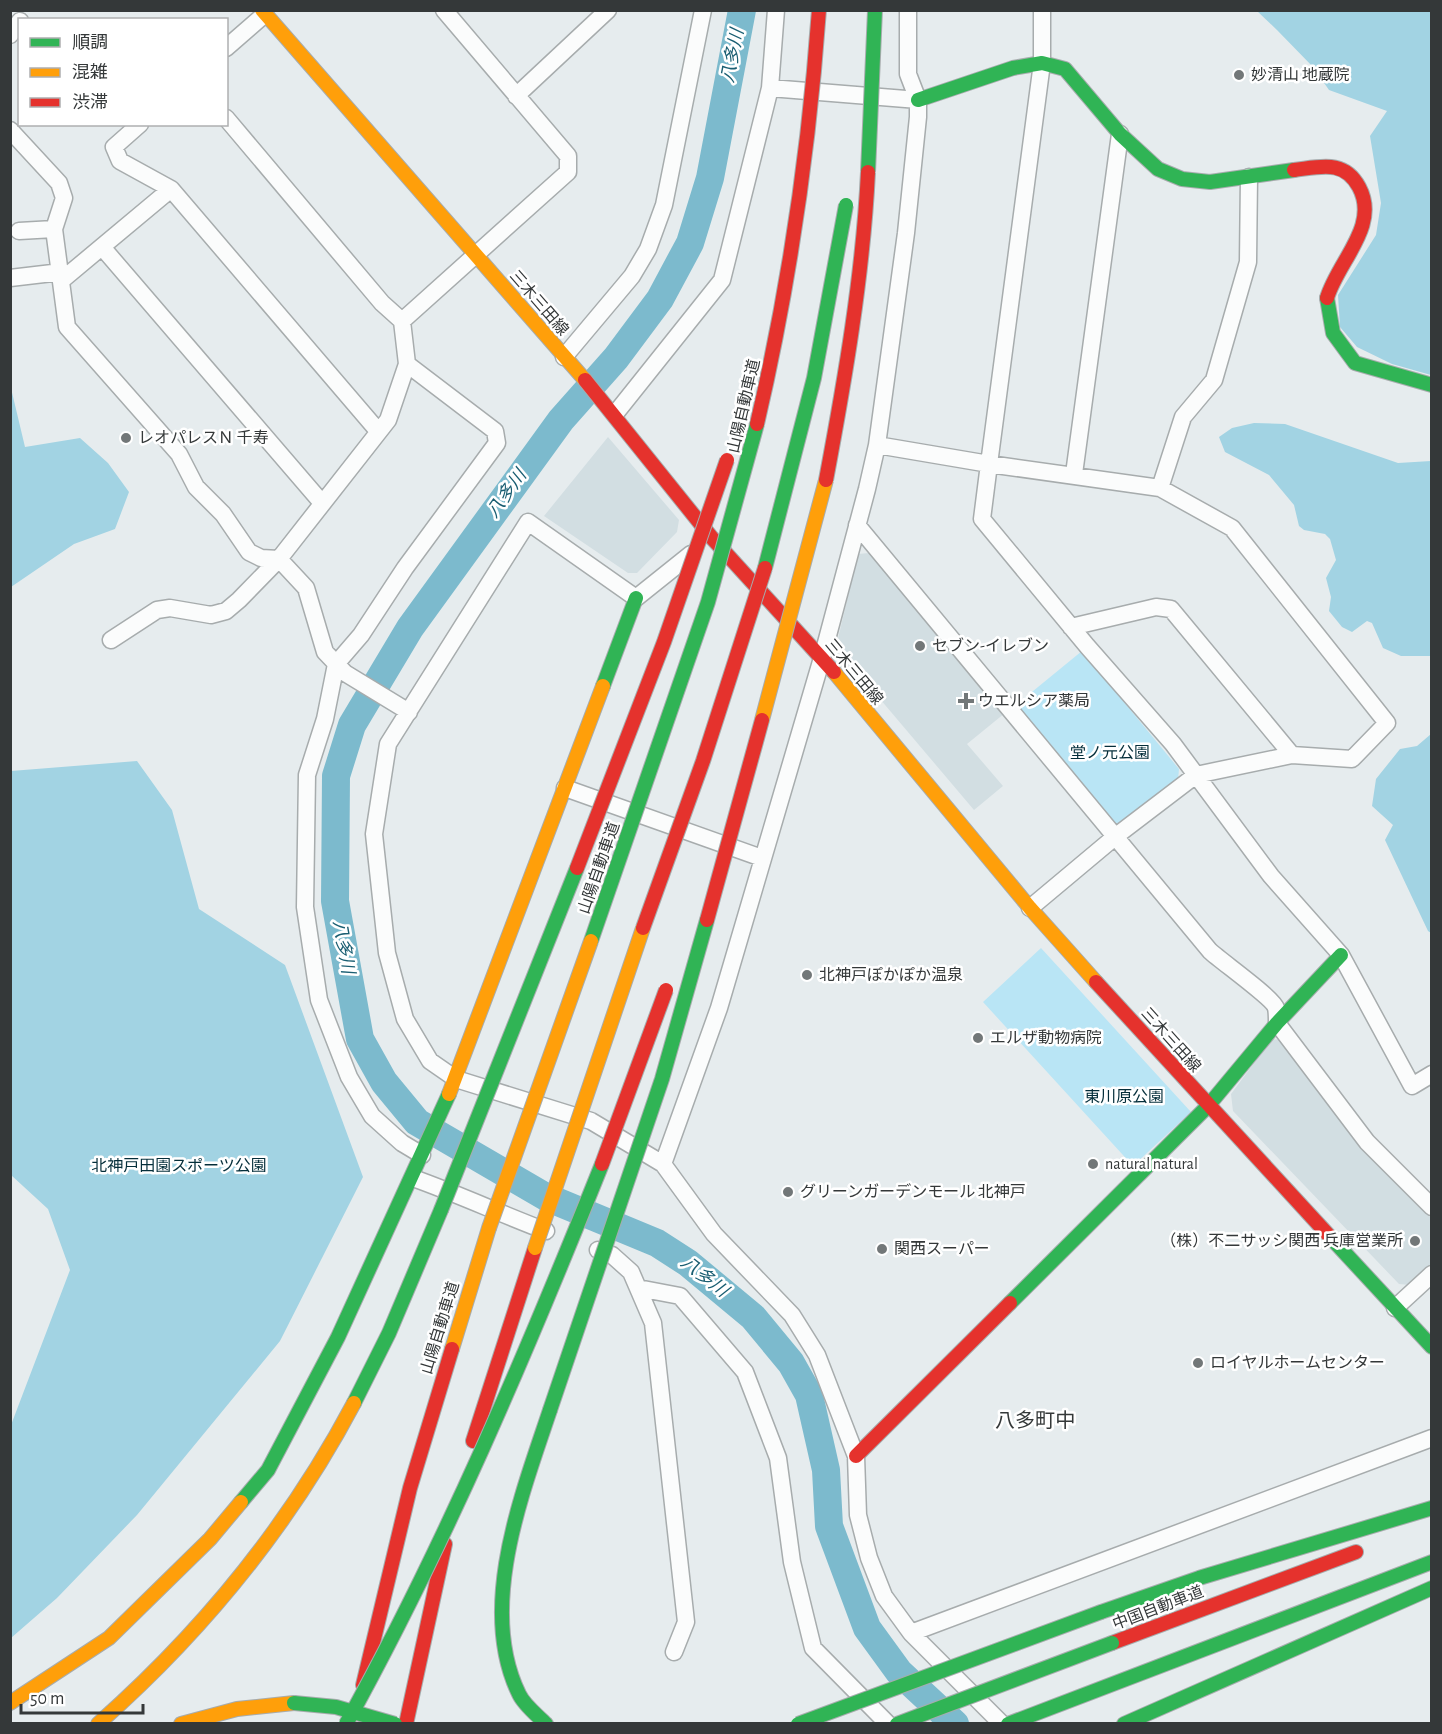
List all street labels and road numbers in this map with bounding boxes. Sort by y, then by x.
street label: 三木三田線 [507,267,572,338]
street label: 山陽自動車道 [724,357,763,455]
street label: 三木三田線 [822,636,887,708]
street label: 山陽自動車道 [575,820,622,916]
street label: 三木三田線 [1138,1004,1204,1075]
street label: 山陽自動車道 [417,1279,462,1376]
street label: 中国自動車道 [1110,1582,1206,1633]

